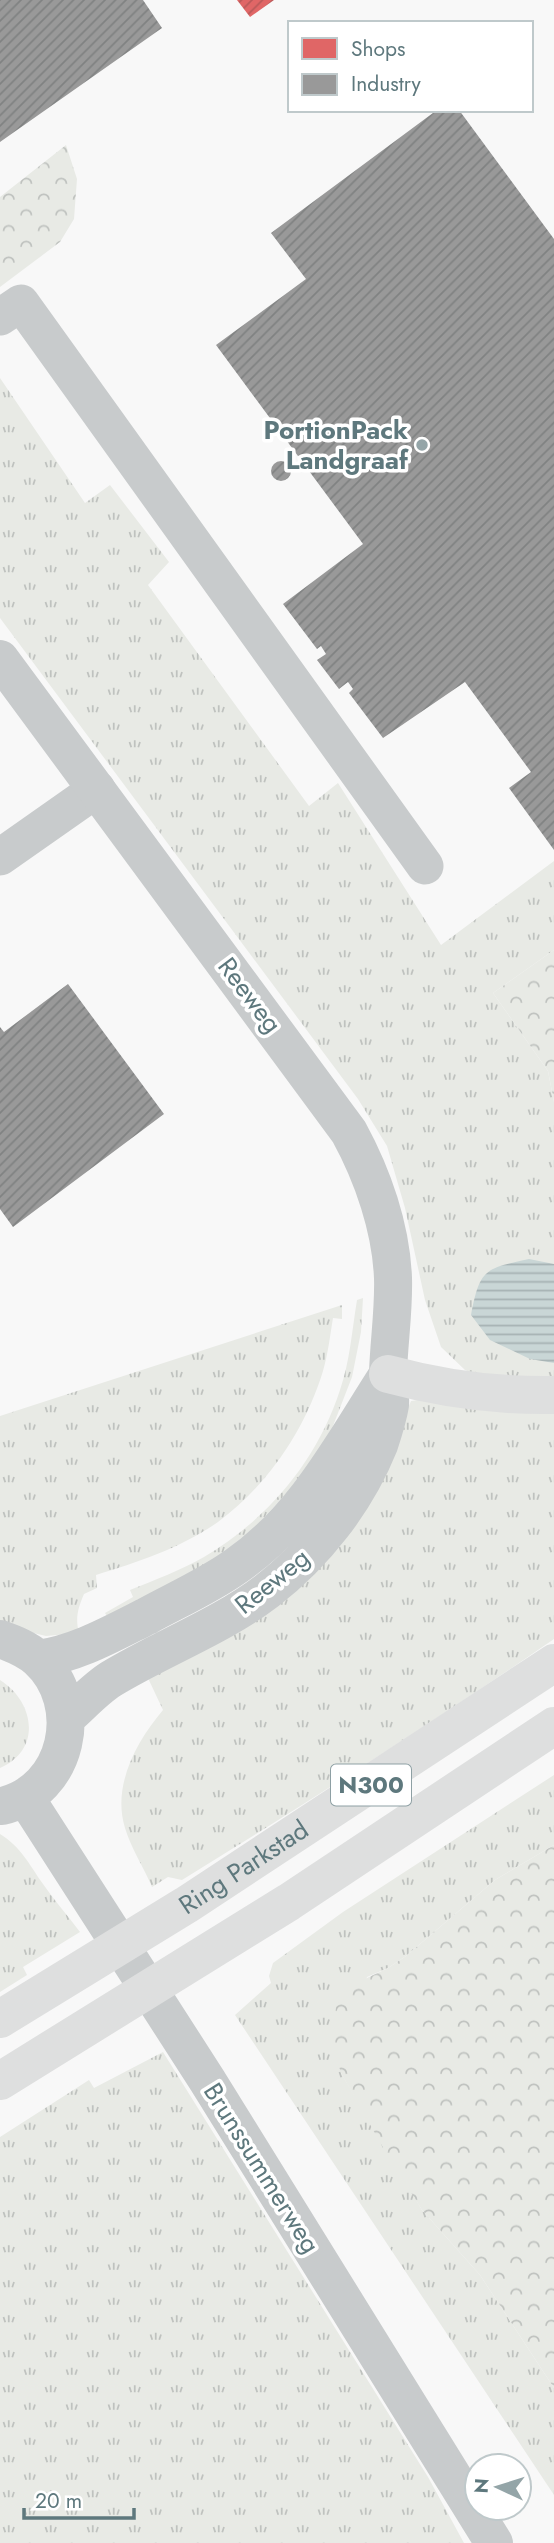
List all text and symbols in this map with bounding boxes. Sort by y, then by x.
legend [288,21,533,112]
text: Shops [351,34,405,64]
text: Industry [351,69,422,99]
place label: PortionPack Landgraaf [264,411,409,479]
marker: PortionPack Landgraaf [414,437,430,453]
street label: Reeweg [209,949,291,1041]
street label: Reeweg [226,1539,318,1623]
road number: N300 [331,1764,411,1806]
street label: Ring Parkstad [171,1811,316,1924]
street label: Brunssummerweg [194,2075,330,2261]
north arrow [463,2452,533,2522]
scale bar [24,2476,135,2520]
text: N [468,2477,496,2494]
text: 20 m [35,2486,82,2516]

